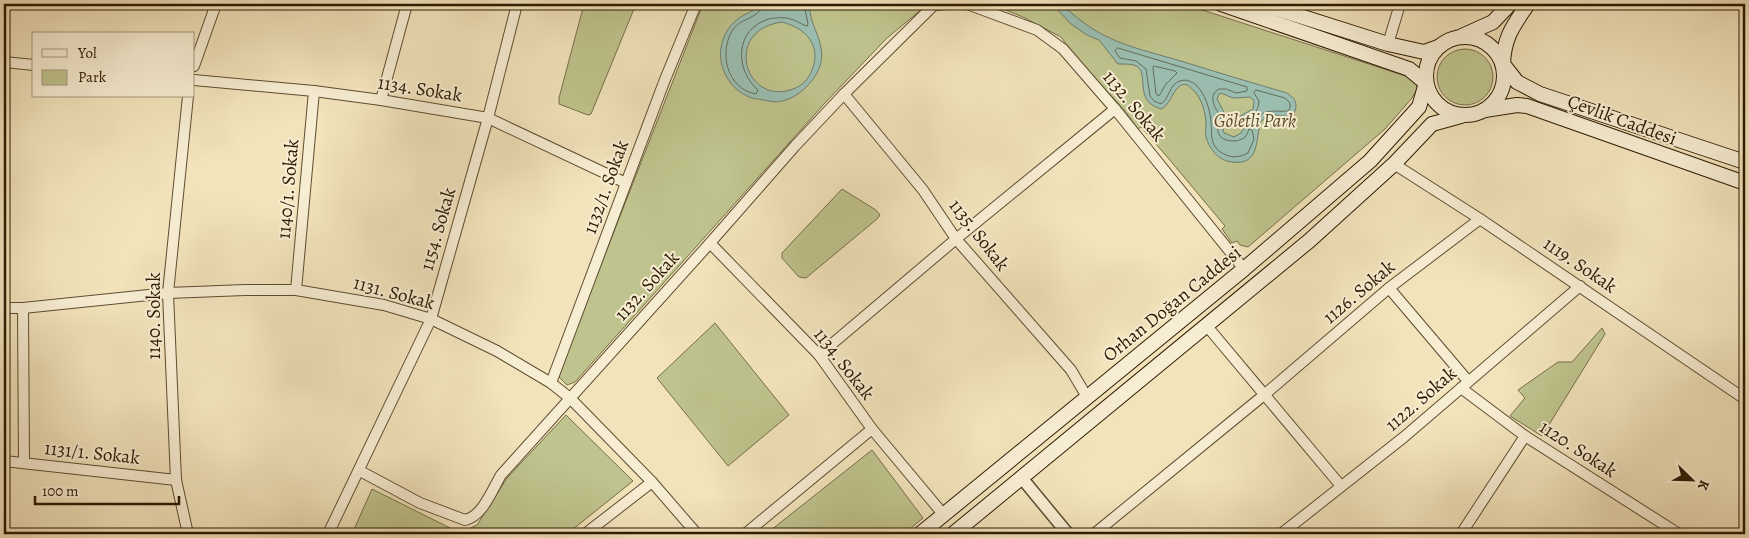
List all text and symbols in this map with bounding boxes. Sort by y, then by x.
legend [32,32,195,98]
text: Yol [77,43,97,63]
street label: 1132. Sokak [1097,65,1172,148]
text: Park [78,67,107,87]
street label: 1134. Sokak [376,69,465,109]
street label: Çevlik Caddesi [1564,88,1680,152]
park label: Göletli Park [1214,108,1296,134]
street label: 1132/1. Sokak [577,136,635,238]
street label: 1140/1. Sokak [271,137,305,240]
street label: 1154. Sokak [414,184,462,274]
street label: 1135. Sokak [943,194,1016,277]
street label: 1119. Sokak [1538,231,1622,300]
street label: Orhan Doğan Caddesi [1097,240,1247,368]
street label: 1132. Sokak [609,245,686,327]
street label: 1126. Sokak [1318,254,1401,330]
street label: 1131. Sokak [351,270,438,316]
street label: 1140. Sokak [141,272,167,360]
street label: 1134. Sokak [808,322,881,406]
street label: 1122. Sokak [1380,360,1463,437]
street label: 1120. Sokak [1534,414,1622,484]
street label: 1131/1. Sokak [43,435,142,471]
north arrow [1666,456,1716,506]
scale bar [35,473,179,505]
text: K [1693,477,1714,494]
text: 100 m [42,481,79,501]

